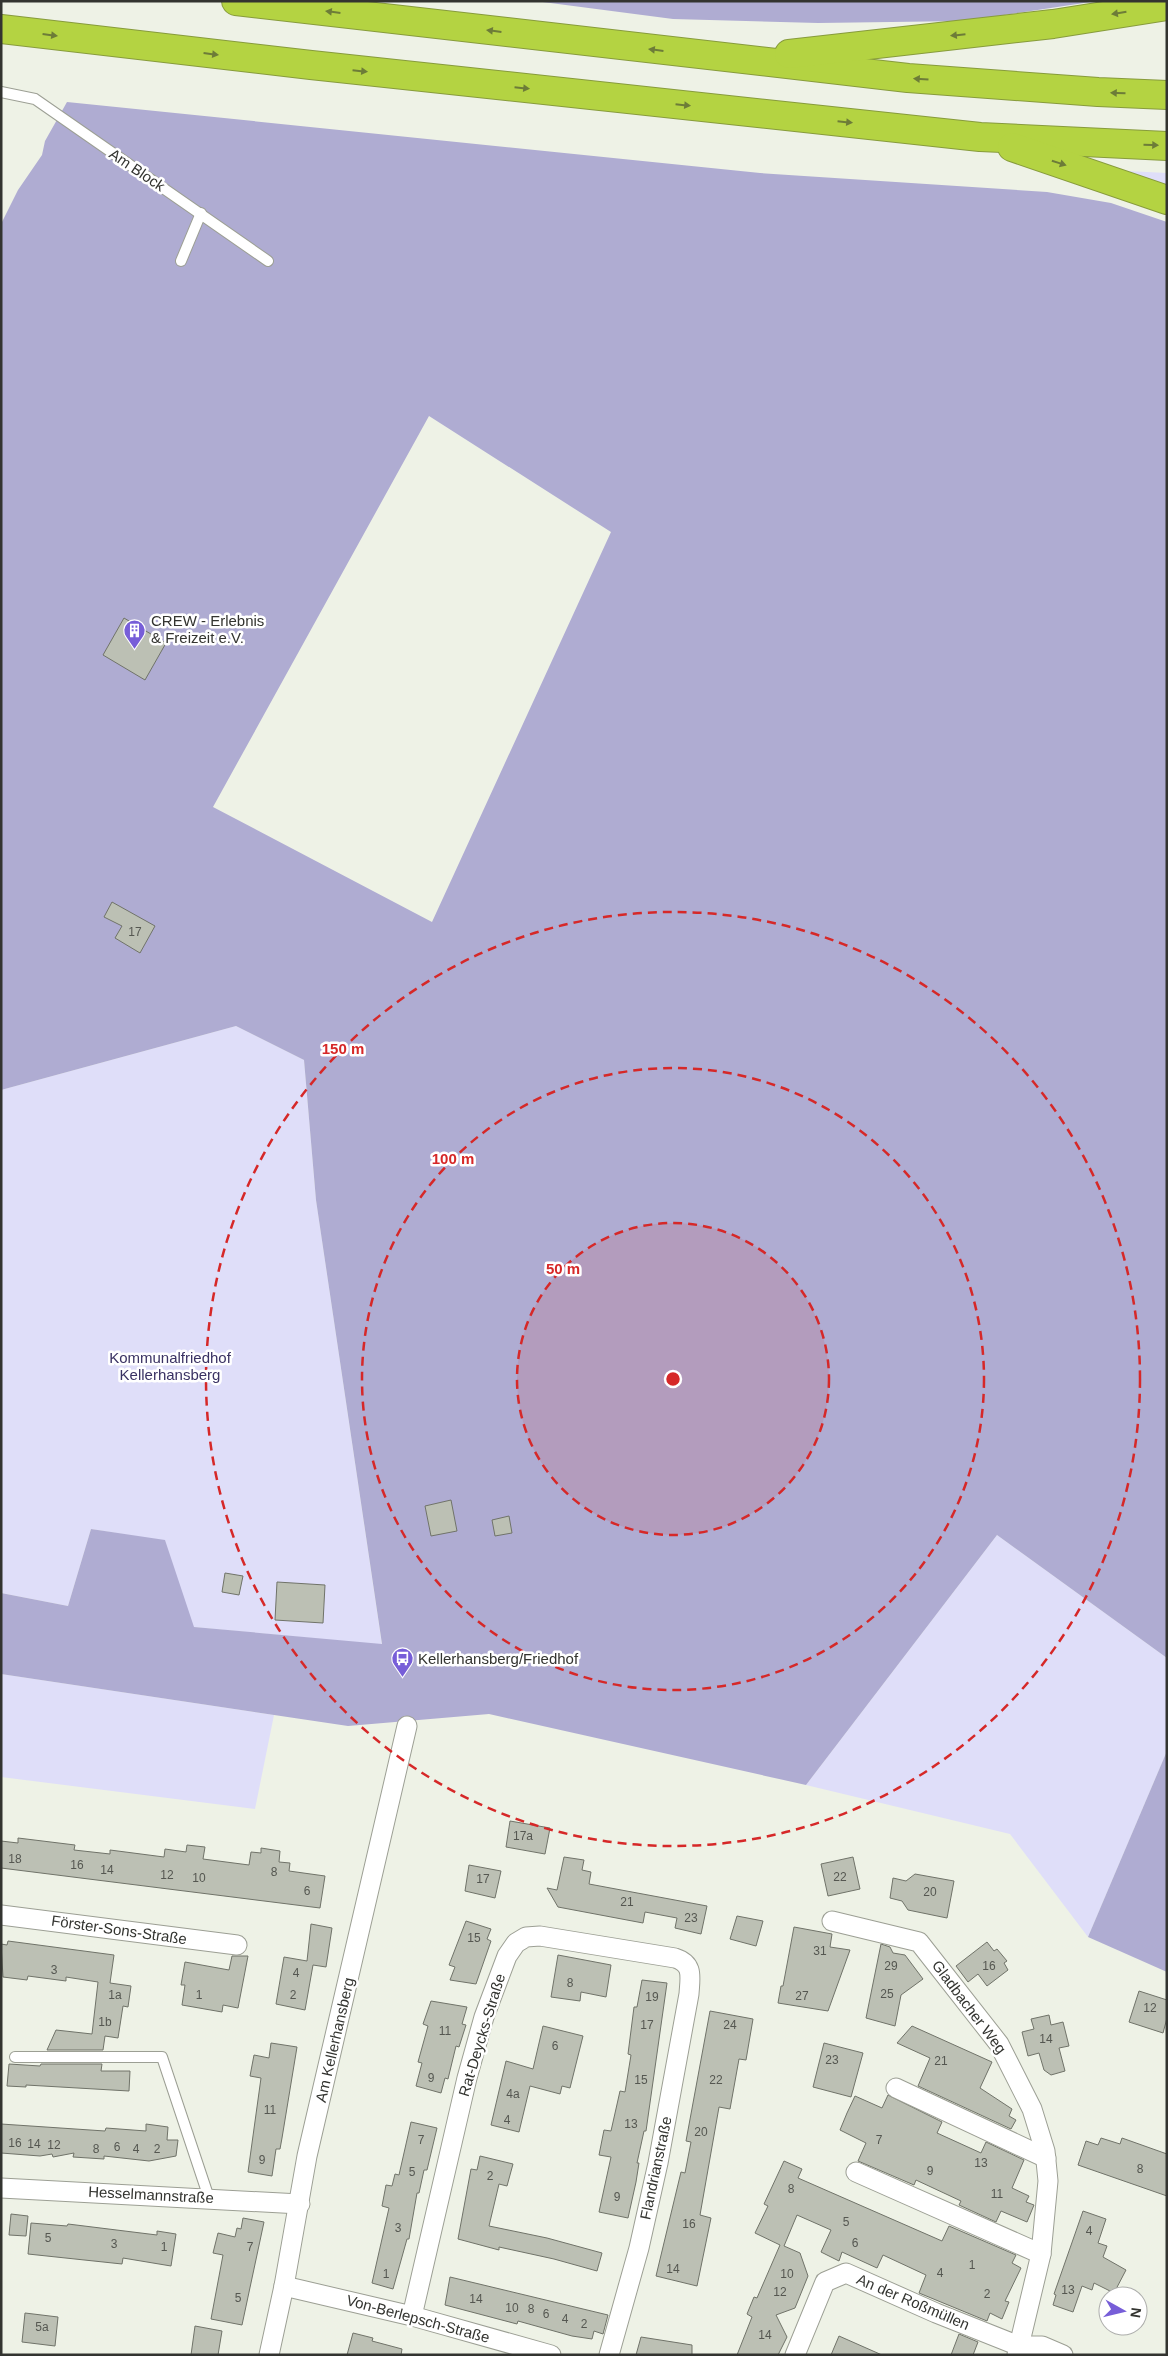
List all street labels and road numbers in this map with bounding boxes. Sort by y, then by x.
street label: Am Block [106,145,169,195]
street label: Förster-Sons-Straße [50,1912,188,1947]
street label: Gladbacher Weg [929,1957,1010,2057]
street label: Rat-Deycks-Straße [455,1971,508,2098]
street label: Am Kellerhansberg [312,1976,357,2104]
street label: Flandrianstraße [636,2115,675,2221]
street label: Hesselmannstraße [88,2183,214,2206]
street label: An der Roßmüllen [854,2270,972,2333]
street label: Von-Berlepsch-Straße [345,2291,492,2346]

